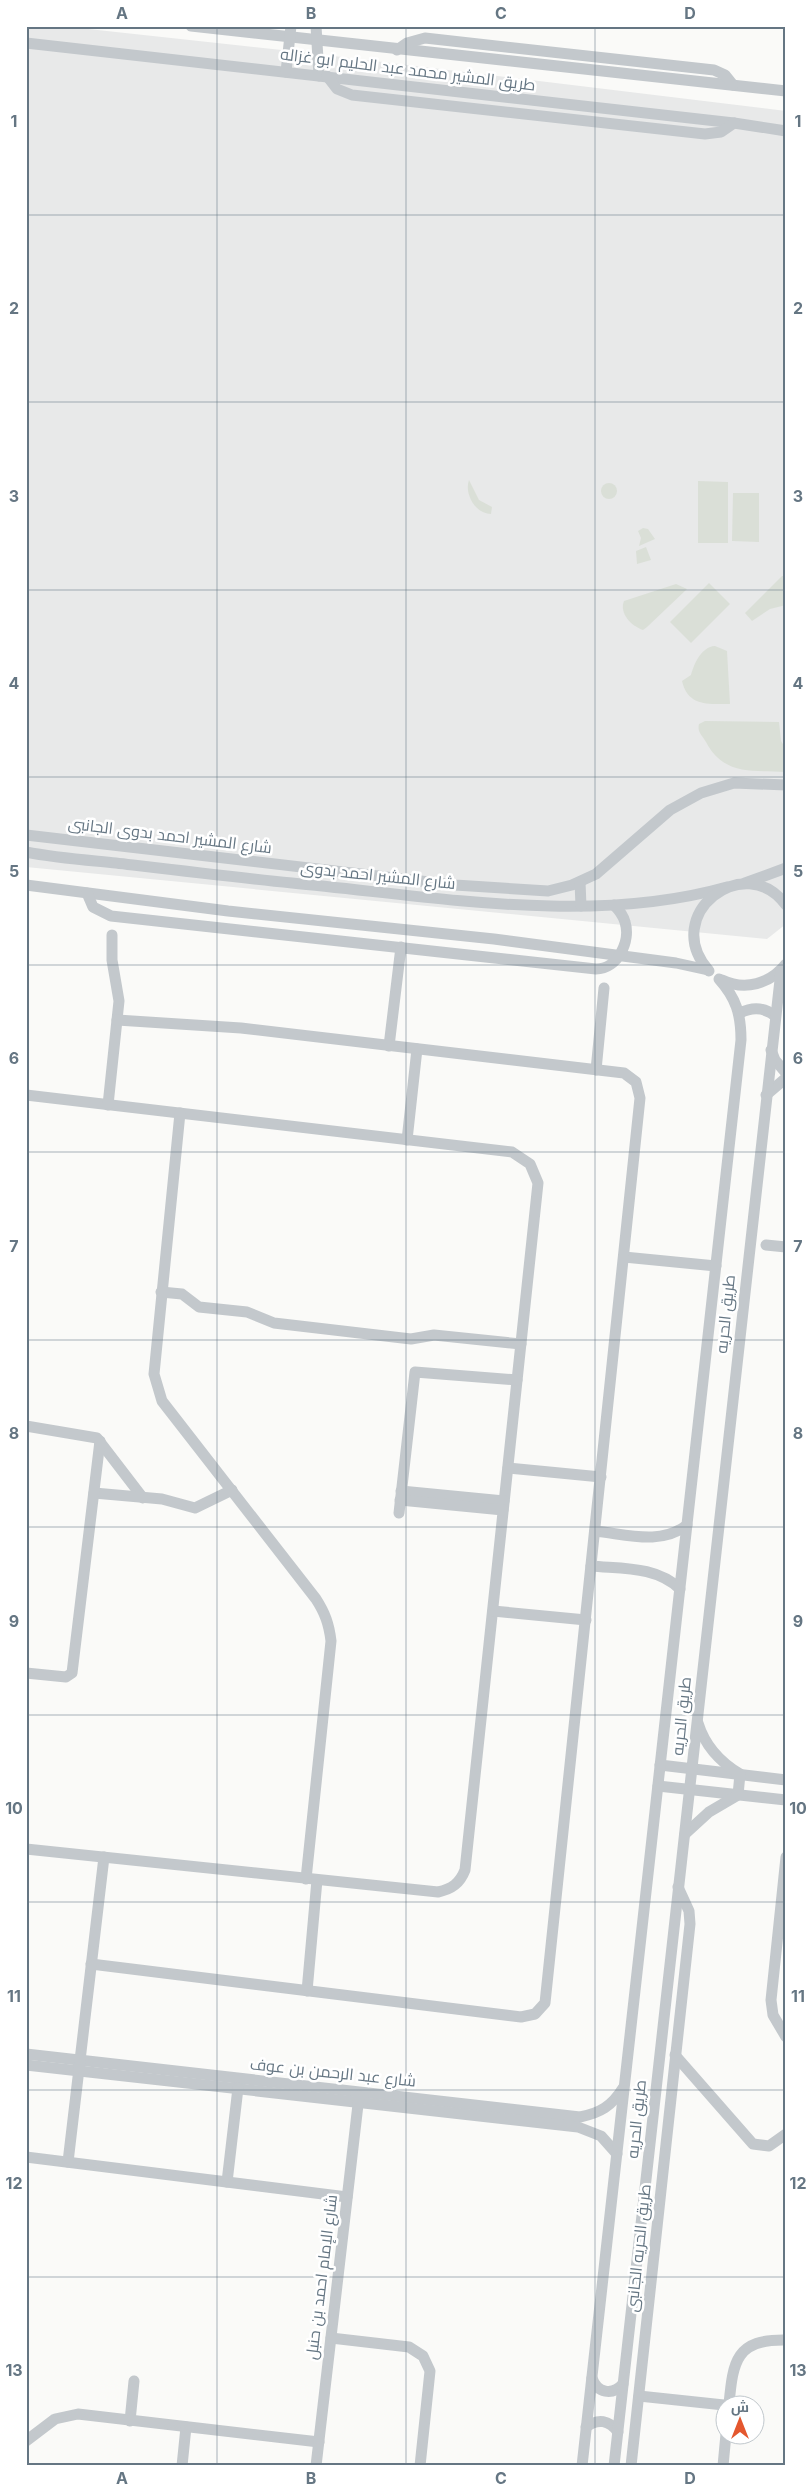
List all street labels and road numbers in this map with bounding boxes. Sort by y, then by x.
street label: طريق المشير محمد عبد الحليم ابو غزاله [279,43,537,97]
street label: شارع المشير احمد بدوى الجانبى [67,813,273,859]
street label: شارع المشير احمد بدوى [299,857,456,895]
street label: طريق الحريه [711,1274,740,1354]
street label: طريق الحريه [667,1676,696,1756]
street label: شارع عبد الرحمن بن عوف [249,2053,417,2093]
street label: طريق الحريه [622,2079,651,2159]
street label: طريق الحريه الجانبى [621,2183,656,2313]
street label: شارع الإمام احمد بن حنبل [301,2193,343,2361]

